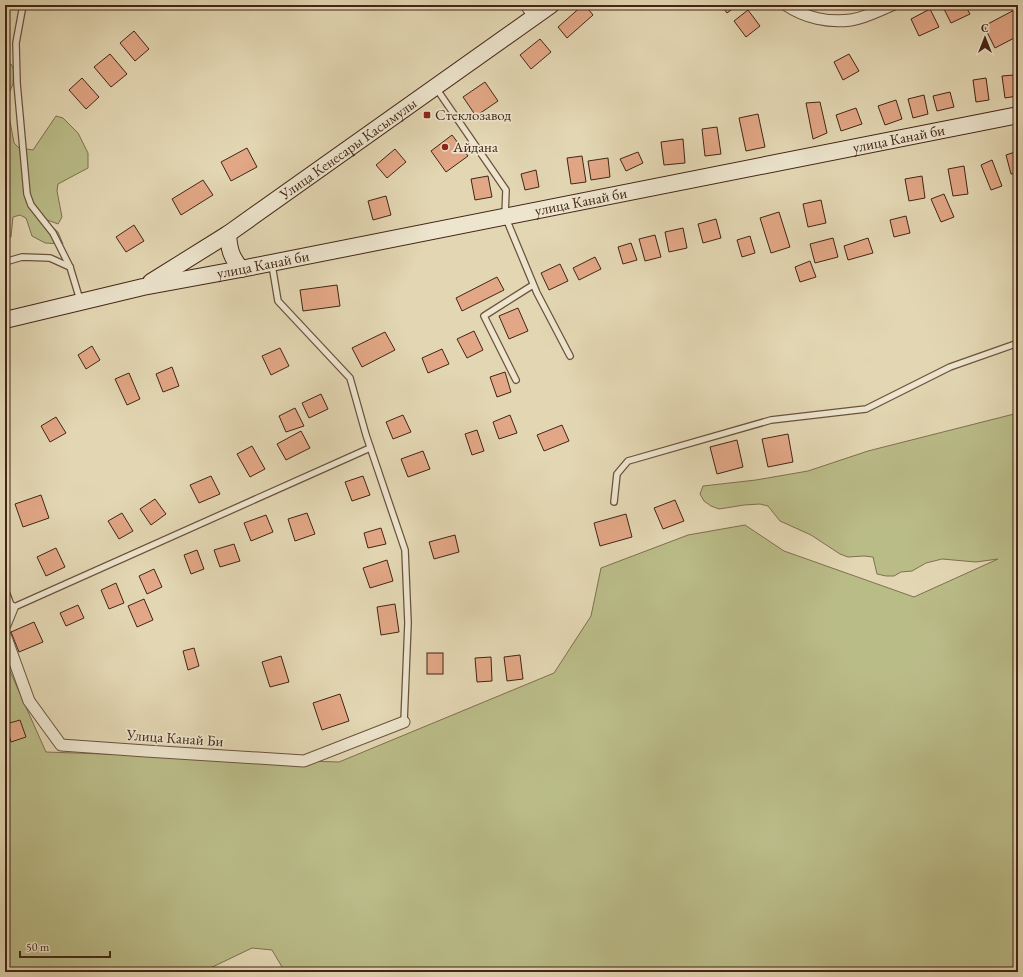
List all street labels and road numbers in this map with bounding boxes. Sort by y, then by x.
street label: Улица Кенесары Касымулы [275,93,420,204]
street label: улица Канай би [851,120,947,157]
street label: улица Канай би [533,183,629,220]
street label: улица Канай би [215,246,311,282]
street label: Улица Канай Би [125,725,224,750]

